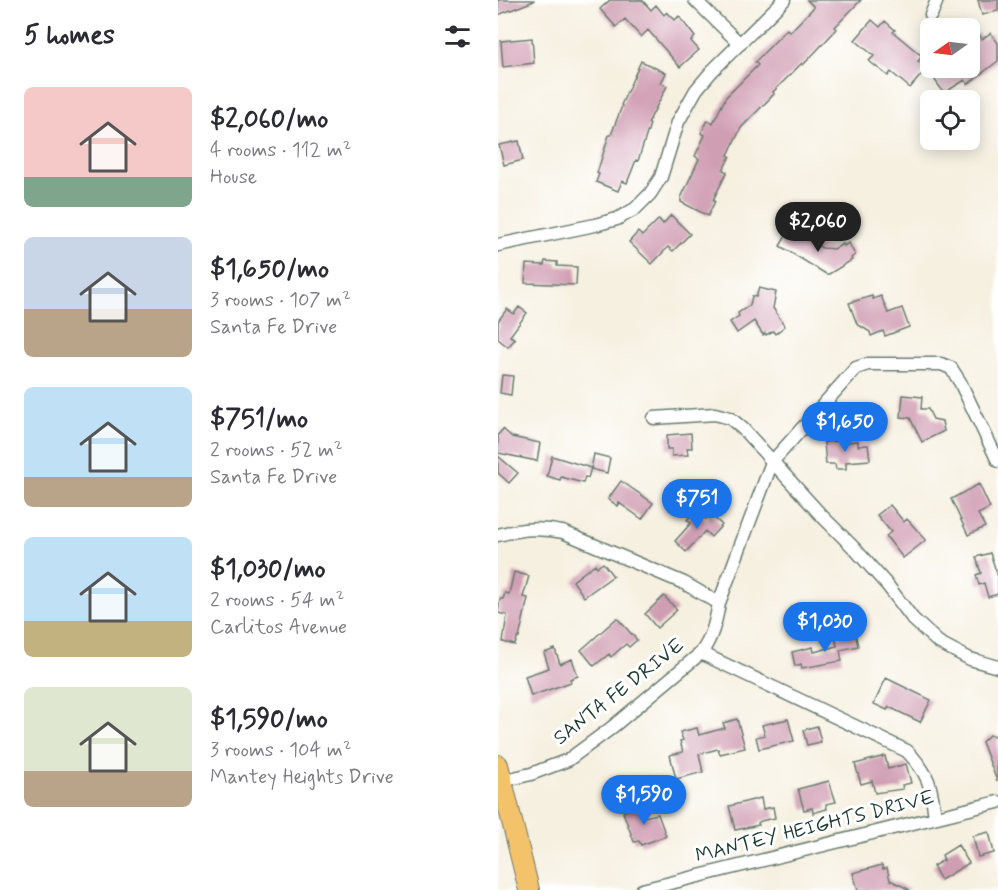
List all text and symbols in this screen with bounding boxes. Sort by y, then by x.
north arrow [920,18,980,78]
map controls [920,18,980,150]
text: 5 homes [24,19,115,53]
icon: filters [441,20,474,53]
button: locate [920,90,980,150]
text: $2,060/mo [210,103,328,137]
icon: home [72,111,144,183]
text: 4 rooms · 112 m² [210,137,351,164]
text: House [210,164,257,191]
pin: $2,060 [769,202,867,253]
text: $2,060 [789,208,847,235]
text: $1,650/mo [210,253,329,287]
icon: home [72,261,144,333]
text: 3 rooms · 107 m² [210,287,351,314]
text: Santa Fe Drive [210,314,337,341]
pin: $1,650 [796,402,894,453]
text: $751/mo [210,403,308,437]
text: $1,650 [816,408,874,435]
icon: home [72,411,144,483]
text: 2 rooms · 52 m² [210,437,343,464]
text: Santa Fe Drive [210,464,337,491]
pin: $751 [661,479,733,530]
text: $751 [676,485,718,512]
text: $1,030/mo [210,553,326,587]
icon: home [72,561,144,633]
text: 2 rooms · 54 m² [210,587,344,614]
pin: $1,030 [776,602,874,653]
text: $1,030 [797,608,853,635]
text: Carlitos Avenue [210,614,347,641]
street label: SANTA FE DRIVE [548,632,690,752]
text: $1,590/mo [210,703,328,737]
icon: home [72,711,144,783]
text: 3 rooms · 104 m² [210,737,352,764]
text: Mantey Heights Drive [210,764,394,791]
pin: $1,590 [595,775,693,826]
text: $1,590 [615,781,673,808]
street label: MANTEY HEIGHTS DRIVE [693,784,937,870]

